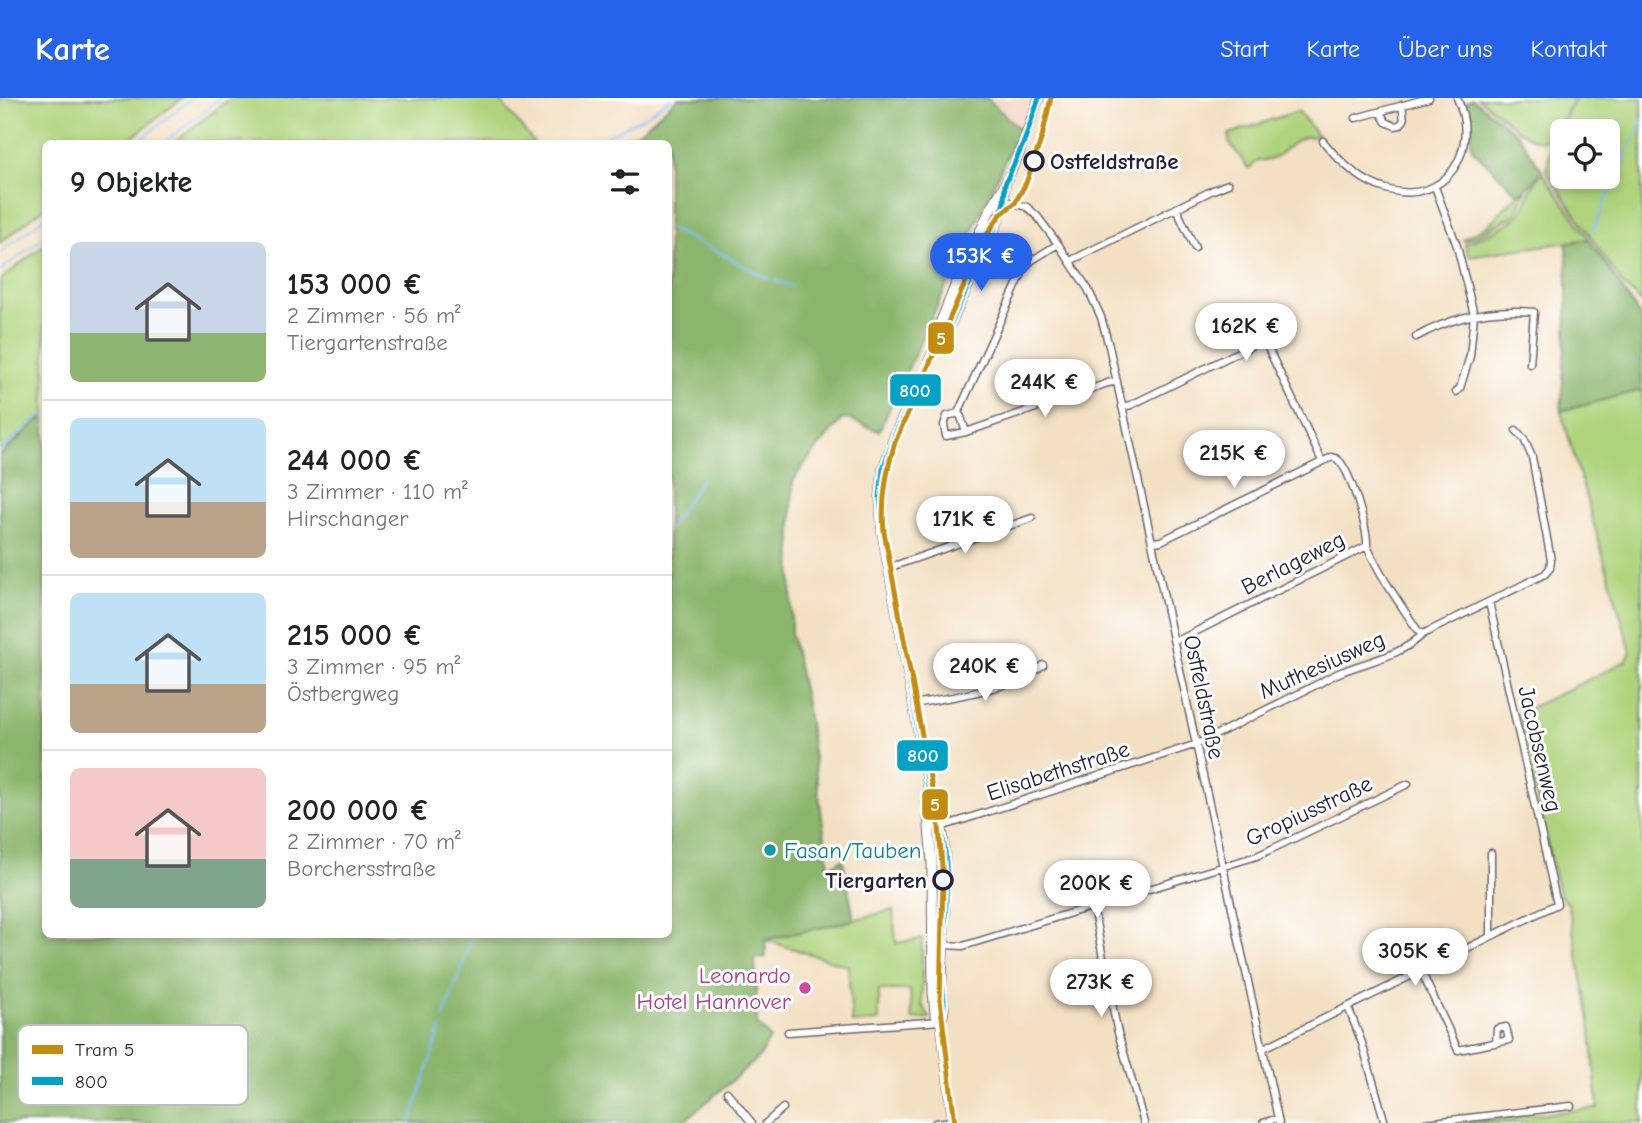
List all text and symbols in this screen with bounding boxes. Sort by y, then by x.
text: Karte [35,30,110,68]
text: Start [1220,35,1268,63]
text: Karte [1306,35,1360,63]
text: Über uns [1398,35,1493,63]
text: Kontakt [1531,35,1607,63]
map controls [1550,119,1620,189]
button: locate [1550,119,1620,189]
place label: Ostfeldstraße [1050,148,1178,175]
marker: Ostfeldstraße [1024,151,1044,171]
icon: filters [606,163,644,201]
text: 9 Objekte [70,165,192,200]
pin: 153K € [924,234,1038,293]
text: 153K € [946,242,1016,269]
text: 153 000 € [287,267,423,302]
icon: home [126,270,210,354]
text: 2 Zimmer · 56 m² [287,302,461,329]
pin: 162K € [1189,303,1303,363]
text: 162K € [1211,312,1281,339]
line badge: 5 [927,321,955,355]
text: 5 [936,328,946,350]
text: Tiergartenstraße [287,329,448,356]
pin: 244K € [988,360,1102,419]
text: 244K € [1010,368,1080,395]
line badge: 800 [889,373,942,407]
text: 800 [899,380,931,402]
pin: 215K € [1177,430,1291,490]
text: 215K € [1199,439,1269,466]
text: 244 000 € [287,443,423,478]
icon: home [126,446,210,530]
text: 3 Zimmer · 110 m² [287,478,468,505]
pin: 171K € [908,496,1022,556]
text: Hirschanger [287,505,408,532]
text: 171K € [932,505,998,532]
street label: Berlageweg [1237,525,1349,601]
text: 215 000 € [287,618,423,653]
icon: home [126,621,210,705]
street label: Muthesiusweg [1255,625,1389,705]
street label: Ostfeldstraße [1178,633,1230,761]
pin: 240K € [928,644,1042,703]
text: 240K € [949,652,1021,679]
text: 3 Zimmer · 95 m² [287,653,460,680]
text: Östbergweg [287,680,399,707]
street label: Jacobsenweg [1512,683,1568,815]
street label: Elisabethstraße [983,735,1133,807]
line badge: 800 [896,739,949,772]
text: 800 [907,745,939,767]
street label: Gropiusstraße [1241,770,1377,852]
line badge: 5 [921,788,949,821]
text: 200 000 € [287,793,430,828]
text: 5 [930,794,940,816]
icon: home [126,796,210,880]
text: 2 Zimmer · 70 m² [287,828,461,855]
place label: Fasan/Tauben [784,837,922,864]
marker: Fasan/Tauben [762,842,778,858]
text: Borchersstraße [287,855,436,882]
pin: 200K € [1040,860,1154,920]
place label: Tiergarten [825,867,927,894]
text: 200K € [1060,869,1134,896]
marker: Tiergarten [933,870,953,890]
pin: 305K € [1358,928,1472,988]
text: 305K € [1378,937,1452,964]
pin: 273K € [1044,960,1158,1019]
place label: Leonardo Hotel Hannover [637,962,792,1015]
text: 273K € [1066,968,1136,995]
marker: Leonardo Hotel Hannover [797,980,813,996]
legend [18,1025,248,1105]
text: Tram 5 [75,1039,134,1061]
text: 800 [75,1071,108,1093]

